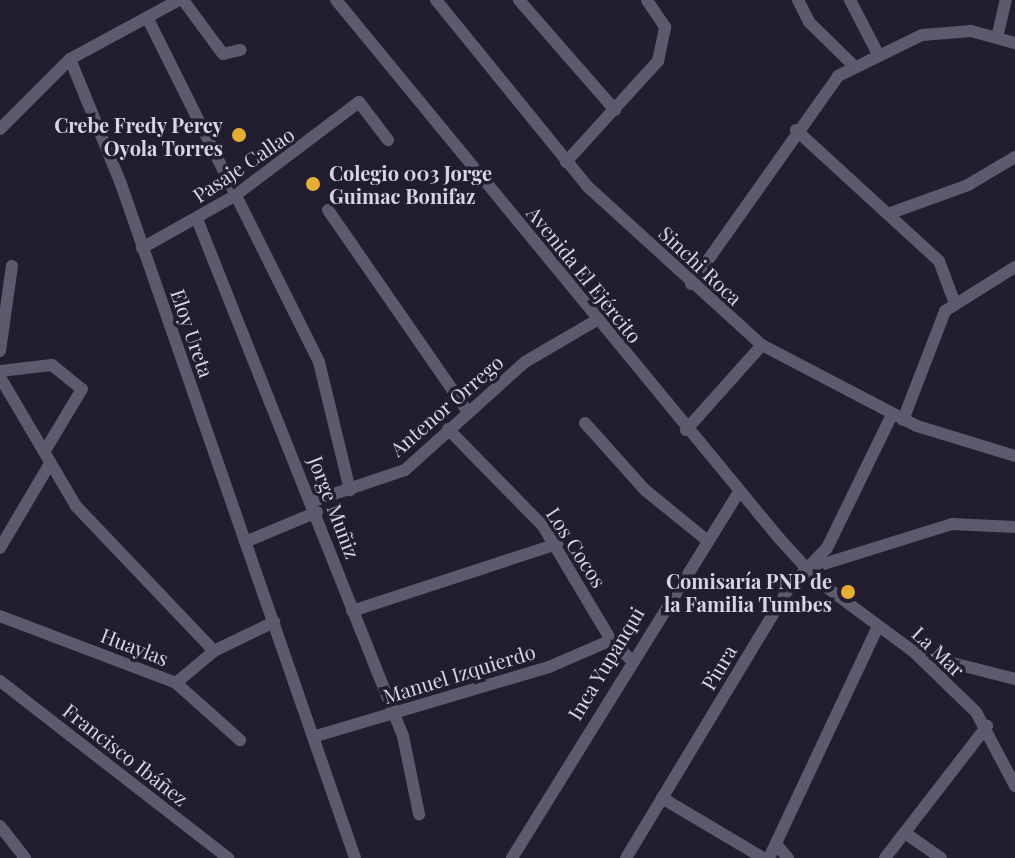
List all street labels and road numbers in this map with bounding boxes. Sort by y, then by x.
street label: Pasaje Callao [188,121,298,207]
street label: Avenida El Ejército [522,201,648,347]
street label: Sinchi Roca [655,221,747,309]
street label: Eloy Ureta [167,285,219,381]
street label: Antenor Orrego [384,349,508,461]
street label: Jorge Muñiz [305,452,365,562]
street label: Los Cocos [542,502,612,592]
street label: Inca Yupanqui [562,602,648,724]
street label: La Mar [908,621,970,681]
street label: Huaylas [98,622,172,670]
street label: Manuel Izquierdo [380,638,538,708]
street label: Piura [695,640,741,694]
street label: Francisco Ibáñez [59,698,193,810]

